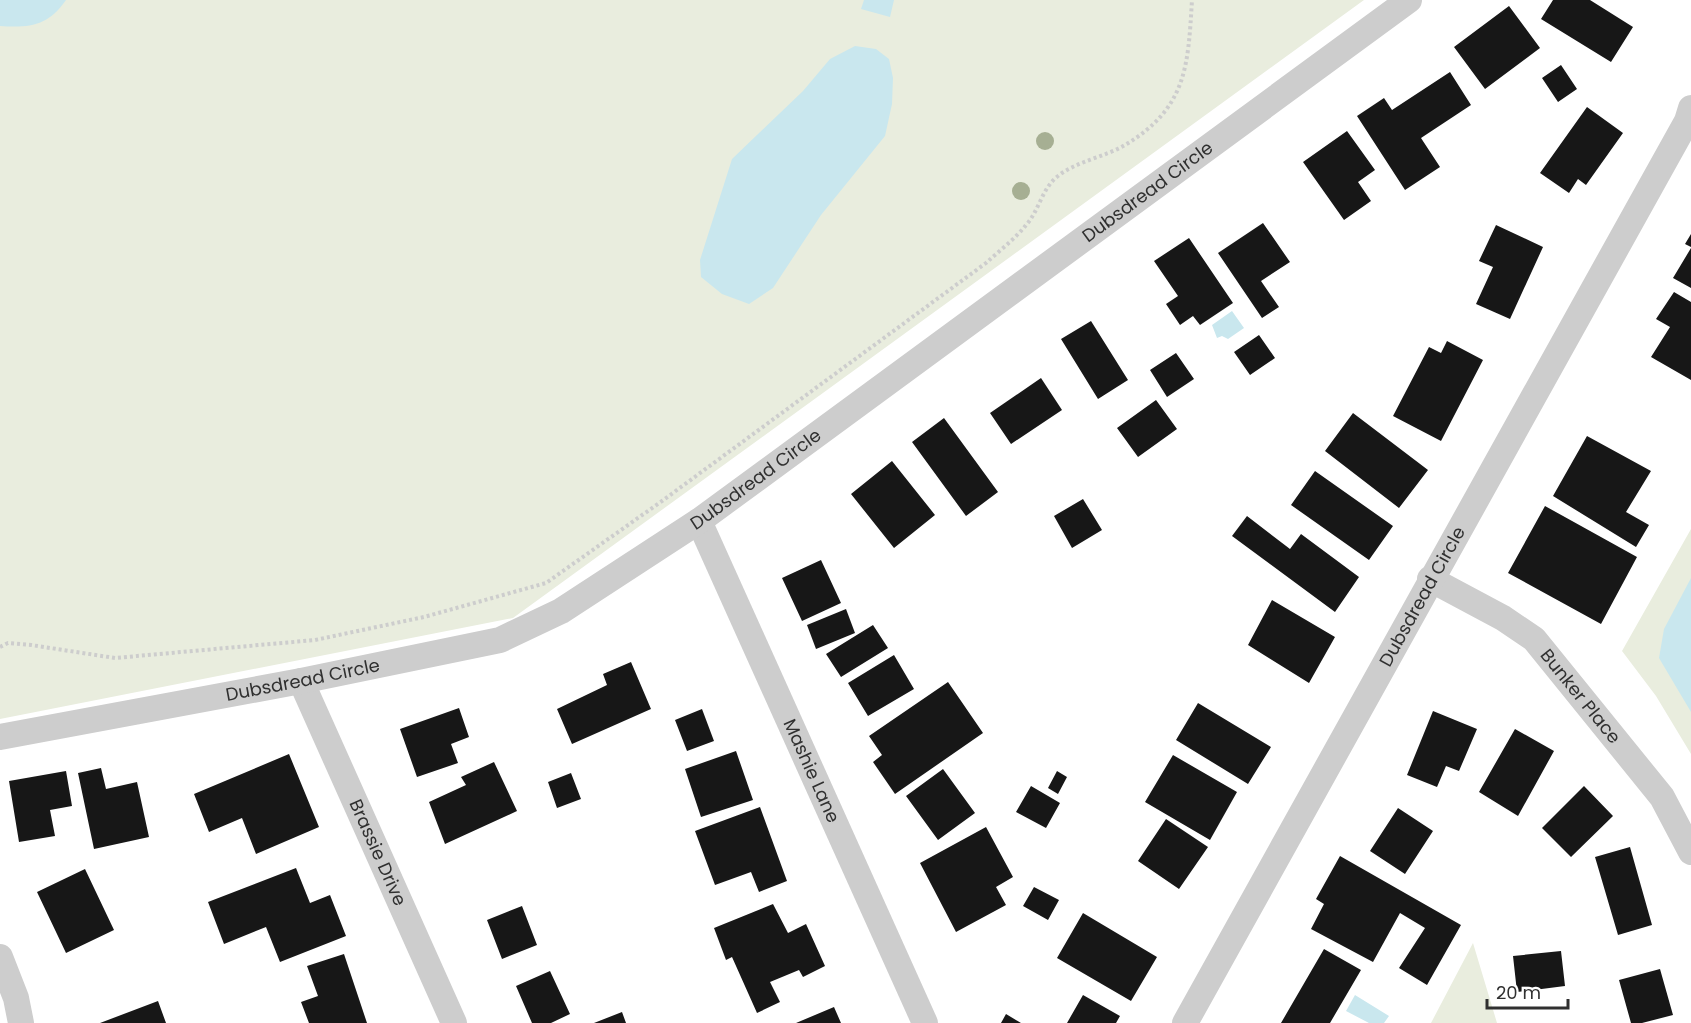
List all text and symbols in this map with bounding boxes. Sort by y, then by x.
street label: Dubsdread Circle [1077,135,1218,248]
street label: Dubsdread Circle [685,423,826,535]
street label: Dubsdread Circle [1373,522,1471,671]
street label: Bunker Place [1535,643,1627,749]
street label: Dubsdread Circle [223,652,382,707]
street label: Mashie Lane [778,715,846,827]
street label: Brassie Drive [343,795,413,910]
scale bar [1487,972,1568,1010]
text: 20 m [1496,980,1541,1005]

